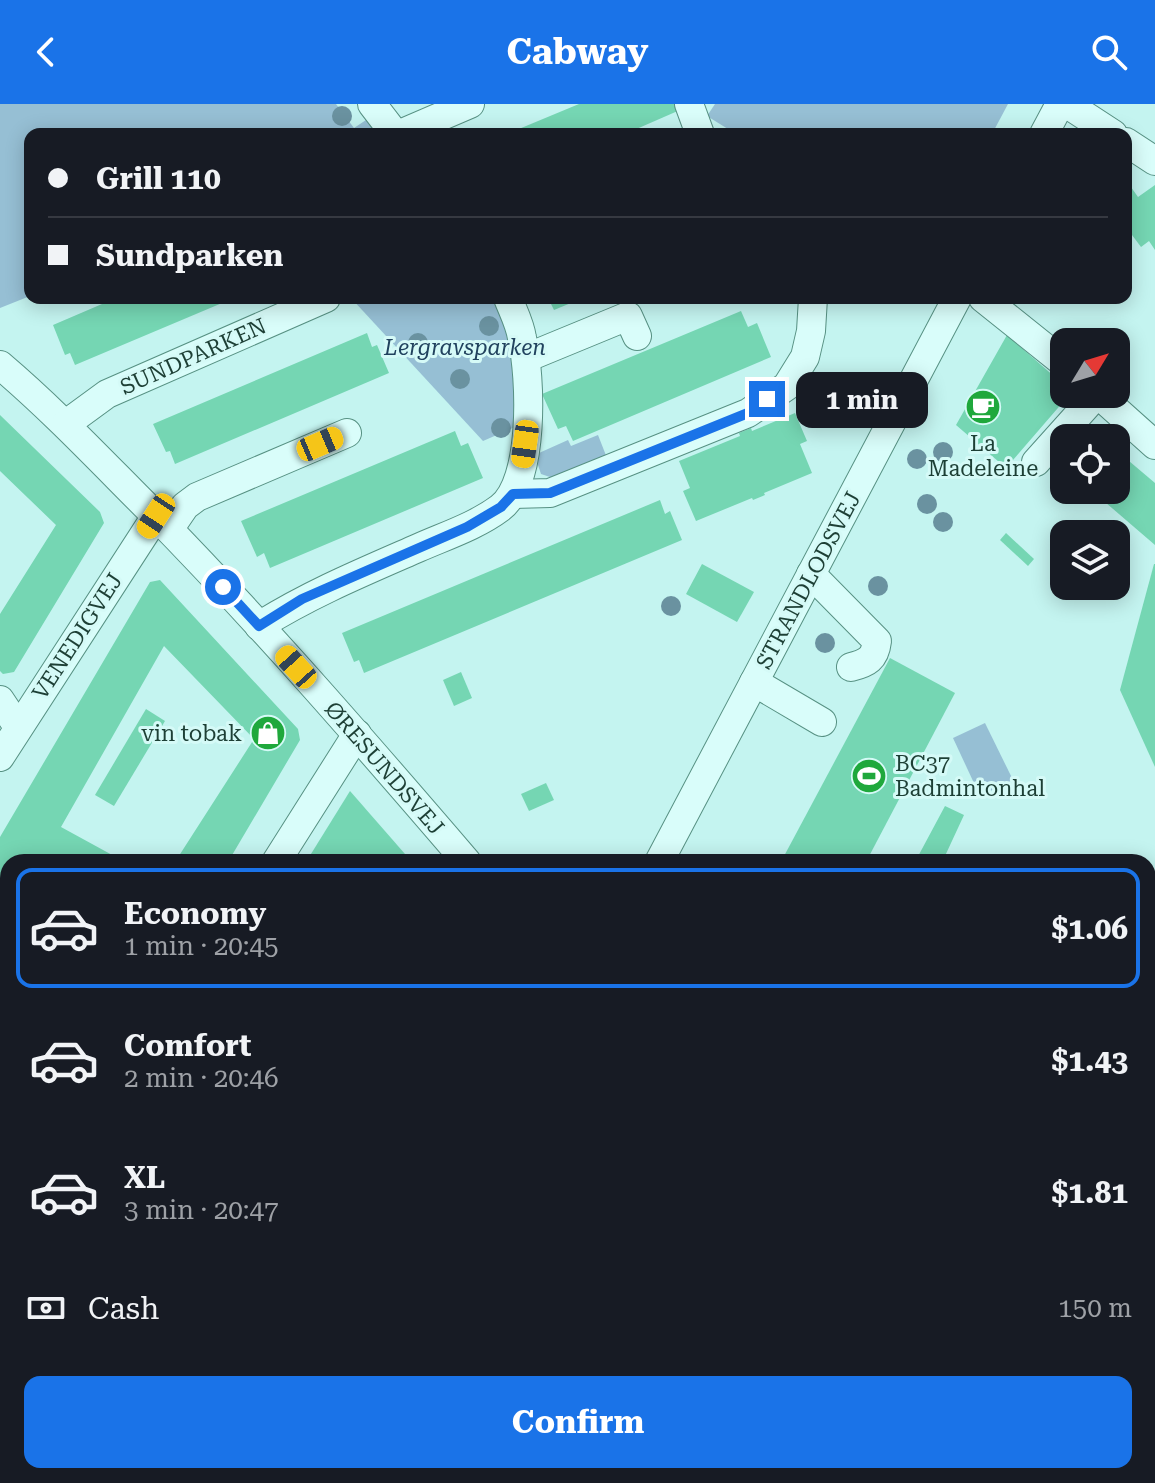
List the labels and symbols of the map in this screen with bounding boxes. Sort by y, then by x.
street label: SUNDPARKEN [116,313,270,400]
north arrow [1050,328,1130,408]
park label: Lergravsparken [383,335,546,360]
callout: 1 min [795,371,927,427]
route end [749,381,785,417]
cafe icon: La Madeleine [964,388,1002,426]
car [510,419,540,469]
car [293,424,347,464]
place label: La Madeleine [928,431,1038,481]
street label: STRANDLODSVEJ [751,487,866,673]
car [133,489,179,543]
street label: VENEDIGVEJ [27,568,128,704]
route start [205,569,241,605]
car [271,641,321,693]
street label: ØRESUNDSVEJ [320,697,449,840]
shop icon: vin tobak [249,714,287,752]
place label: vin tobak [141,721,242,746]
place label: BC37 Badmintonhal [895,751,1045,801]
sports icon: BC37 Badmintonhal [850,757,888,795]

